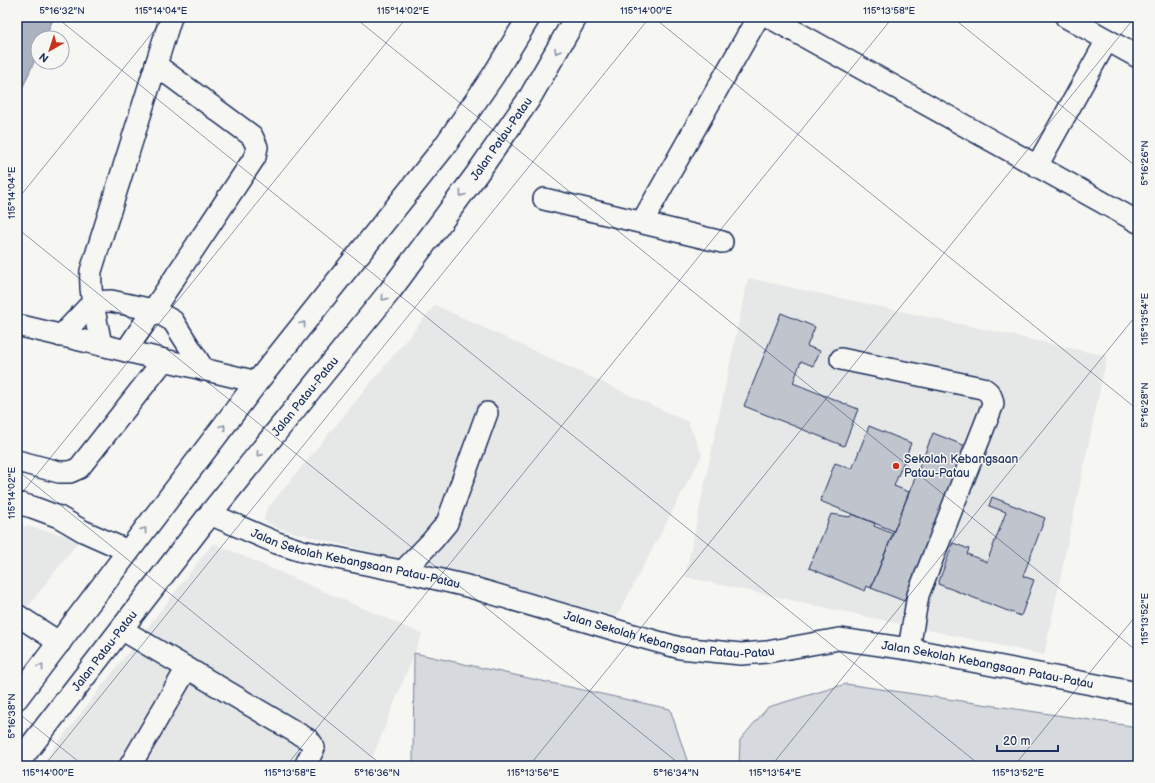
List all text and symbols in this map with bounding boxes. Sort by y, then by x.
text: 5°16'32"N [39,5,85,17]
text: 115°14'04"E [135,5,188,17]
text: 115°14'02"E [377,5,430,17]
text: 115°14'00"E [620,5,673,17]
text: 115°13'58"E [863,5,915,17]
north arrow [30,30,70,70]
one-way arrow [554,47,561,54]
text: N [37,50,51,65]
street label: Jalan Patau-Patau [468,95,536,184]
text: 5°16'26"N [1139,140,1151,186]
text: 115°14'04"E [6,166,18,219]
one-way arrow [460,190,467,197]
text: 115°13'54"E [1139,292,1151,345]
one-way arrow [382,294,389,301]
one-way arrow [299,322,306,329]
street label: Jalan Patau-Patau [269,354,342,440]
text: 5°16'28"N [1139,382,1151,428]
one-way arrow [219,424,226,431]
one-way arrow [256,449,263,456]
place label: Sekolah Kebangsaan Patau-Patau [904,452,1019,481]
marker: Sekolah Kebangsaan Patau-Patau [891,461,901,471]
text: 115°14'02"E [6,466,18,519]
street label: Jalan Sekolah Kebangsaan Patau-Patau [248,526,462,592]
one-way arrow [140,527,147,534]
text: 115°13'52"E [1139,593,1151,645]
street label: Jalan Patau-Patau [69,608,141,694]
street label: Jalan Sekolah Kebangsaan Patau-Patau [562,608,776,662]
street label: Jalan Sekolah Kebangsaan Patau-Patau [880,638,1095,692]
one-way arrow [36,665,43,672]
text: 5°16'38"N [6,693,18,739]
scale bar [997,727,1058,753]
text: 20 m [1003,734,1030,749]
text: 115°14'00"E [22,767,75,779]
text: 115°13'58"E [264,767,316,779]
text: 5°16'36"N [354,767,400,779]
text: 115°13'56"E [507,767,560,779]
text: 5°16'34"N [653,767,699,779]
text: 115°13'54"E [749,767,802,779]
text: 115°13'52"E [992,767,1044,779]

